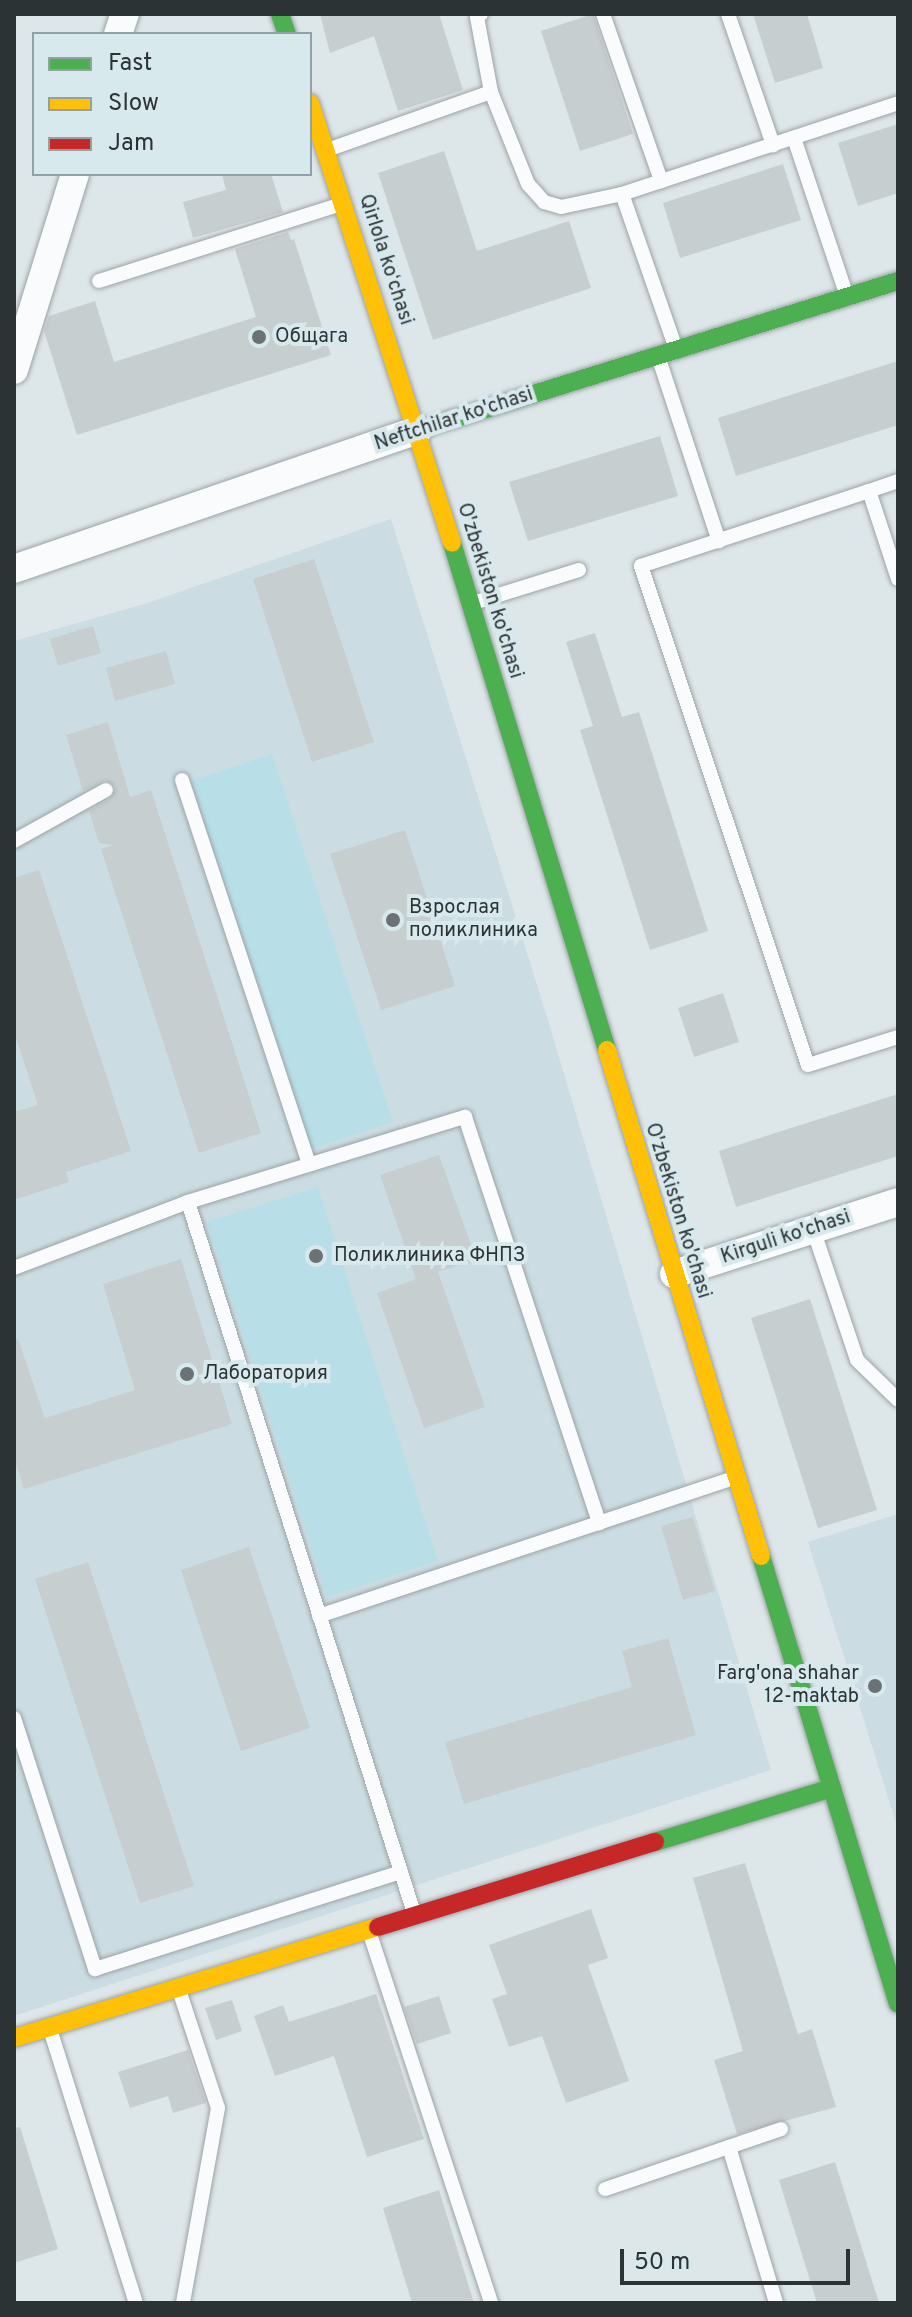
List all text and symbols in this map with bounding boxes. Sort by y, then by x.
legend [32,32,312,176]
text: Fast [108,49,152,79]
text: Slow [108,89,159,119]
text: Jam [108,129,154,159]
street label: Qirlola koʻchasi [353,192,417,328]
place label: Общага [275,325,348,349]
marker: Общага [250,328,268,346]
street label: Neftchilar ko'chasi [372,383,536,457]
street label: O'zbekiston ko'chasi [451,500,527,682]
place label: Взрослая поликлиника [409,896,538,943]
marker: Взрослая поликлиника [384,911,402,929]
street label: O'zbekiston ko'chasi [639,1120,715,1302]
street label: Kirguli ko'chasi [718,1206,854,1270]
place label: Поликлиника ФНПЗ [334,1244,525,1268]
marker: Поликлиника ФНПЗ [305,1245,327,1267]
place label: Лаборатория [203,1362,328,1386]
marker: Лаборатория [178,1365,196,1383]
place label: Farg'ona shahar 12-maktab [717,1662,859,1709]
marker: Farg'ona shahar 12-maktab [866,1677,884,1695]
scale bar [624,2233,854,2283]
text: 50 m [634,2248,690,2278]

